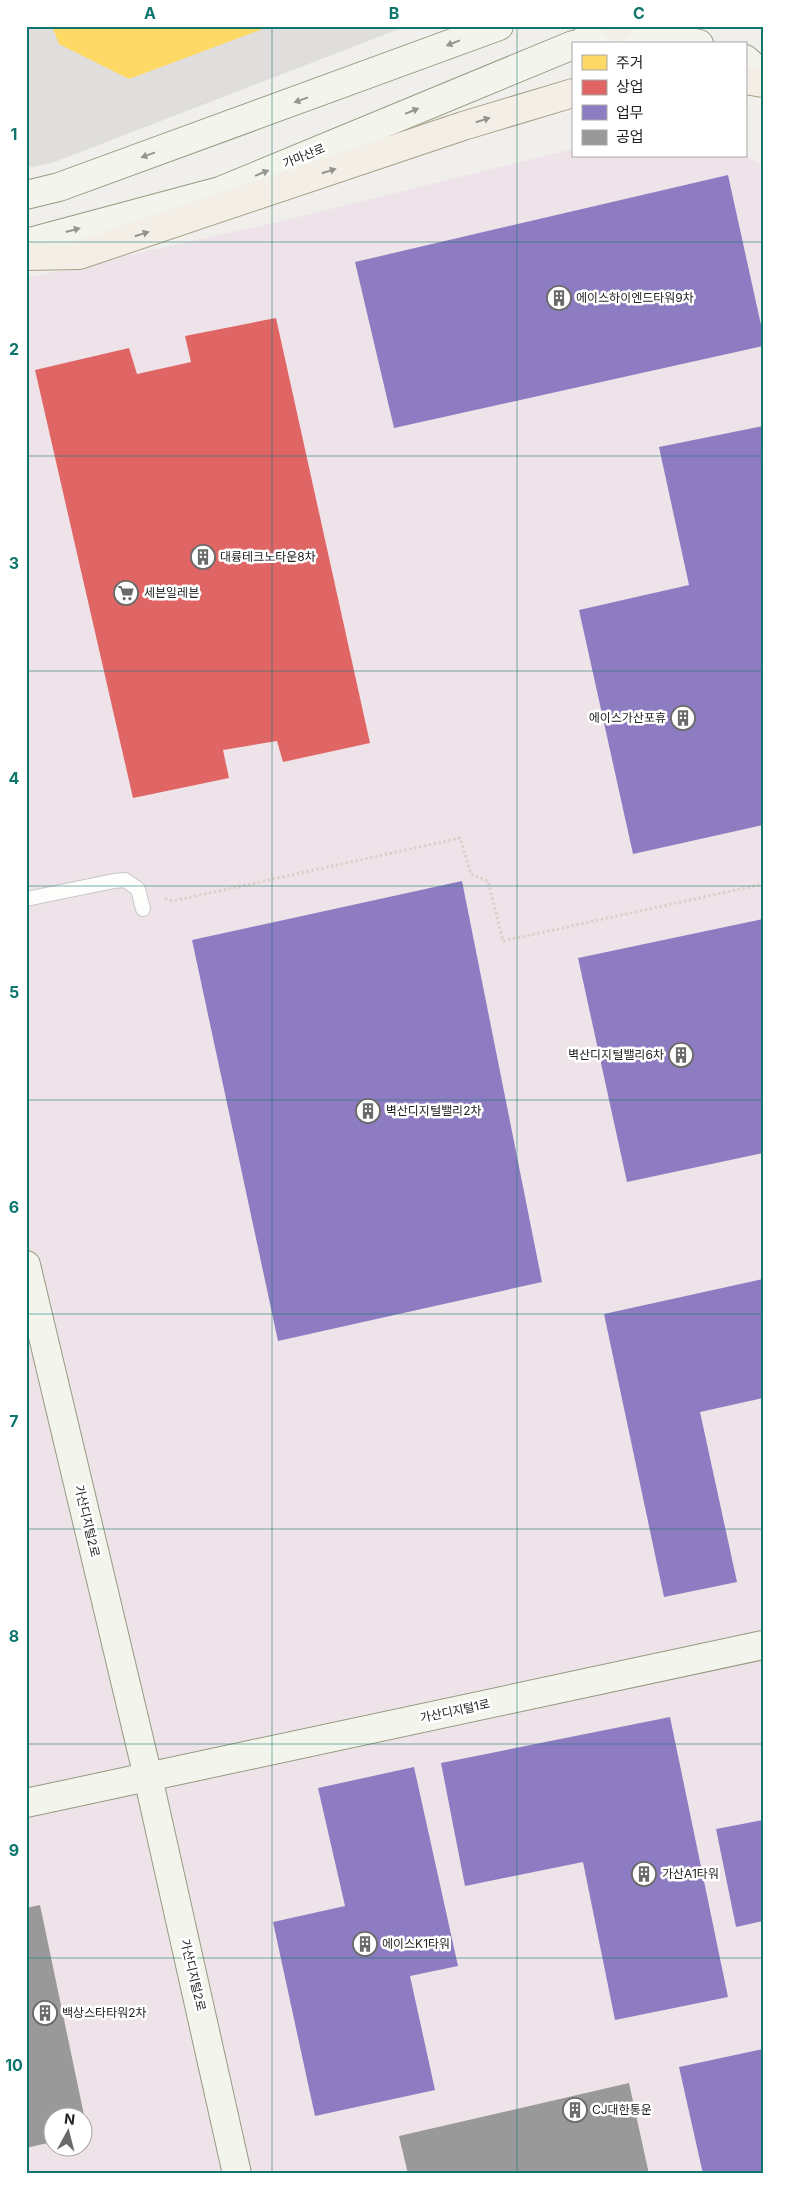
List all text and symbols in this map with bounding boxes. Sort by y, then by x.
text: A [144,3,156,23]
text: B [389,3,399,23]
text: C [633,3,645,23]
one-way arrow [445,39,460,47]
legend [572,42,746,158]
text: 주거 [616,53,644,72]
text: 상업 [616,77,644,96]
one-way arrow [293,97,308,104]
text: 업무 [616,103,644,122]
one-way arrow [405,107,419,115]
one-way arrow [476,115,491,123]
text: 1 [11,124,17,144]
text: 공업 [616,127,644,146]
street label: 가마산로 [281,140,327,171]
one-way arrow [140,151,155,159]
one-way arrow [322,167,337,175]
one-way arrow [255,169,269,177]
one-way arrow [66,226,81,234]
one-way arrow [135,229,150,237]
building icon: 에이스하이엔드타워9차 [546,285,572,311]
place label: 에이스하이엔드타워9차 [576,290,694,305]
text: 2 [9,339,19,359]
building icon: 대륭테크노타운8차 [190,544,216,570]
place label: 대륭테크노타운8차 [220,549,316,564]
text: 3 [9,553,19,573]
supermarket icon: 세븐일레븐 [113,580,139,606]
place label: 세븐일레븐 [144,585,199,600]
building icon: 에이스가산포휴 [670,705,696,731]
place label: 에이스가산포휴 [589,710,666,725]
text: 4 [9,768,20,788]
text: 5 [9,982,19,1002]
building icon: 벽산디지털밸리6차 [668,1042,694,1068]
place label: 벽산디지털밸리6차 [568,1047,664,1062]
building icon: 벽산디지털밸리2차 [355,1098,381,1124]
place label: 벽산디지털밸리2차 [386,1103,482,1118]
text: 6 [9,1197,19,1217]
text: 7 [9,1411,19,1431]
street label: 가산디지털2로 [72,1483,103,1558]
text: 8 [9,1626,19,1646]
street label: 가산디지털1로 [419,1696,491,1725]
text: 9 [9,1840,19,1860]
building icon: 가산A1타워 [631,1861,657,1887]
place label: 가산A1타워 [662,1866,719,1881]
building icon: 에이스K1타워 [352,1931,378,1957]
place label: 에이스K1타워 [382,1936,450,1951]
street label: 가산디지털2로 [178,1937,209,2012]
building icon: 백상스타타워2차 [32,2000,58,2026]
place label: 백상스타타워2차 [62,2005,147,2020]
text: 10 [5,2055,23,2075]
building icon: CJ대한통운 [562,2097,588,2123]
place label: CJ대한통운 [592,2102,652,2117]
north arrow [42,2108,92,2158]
text: N [63,2110,76,2128]

